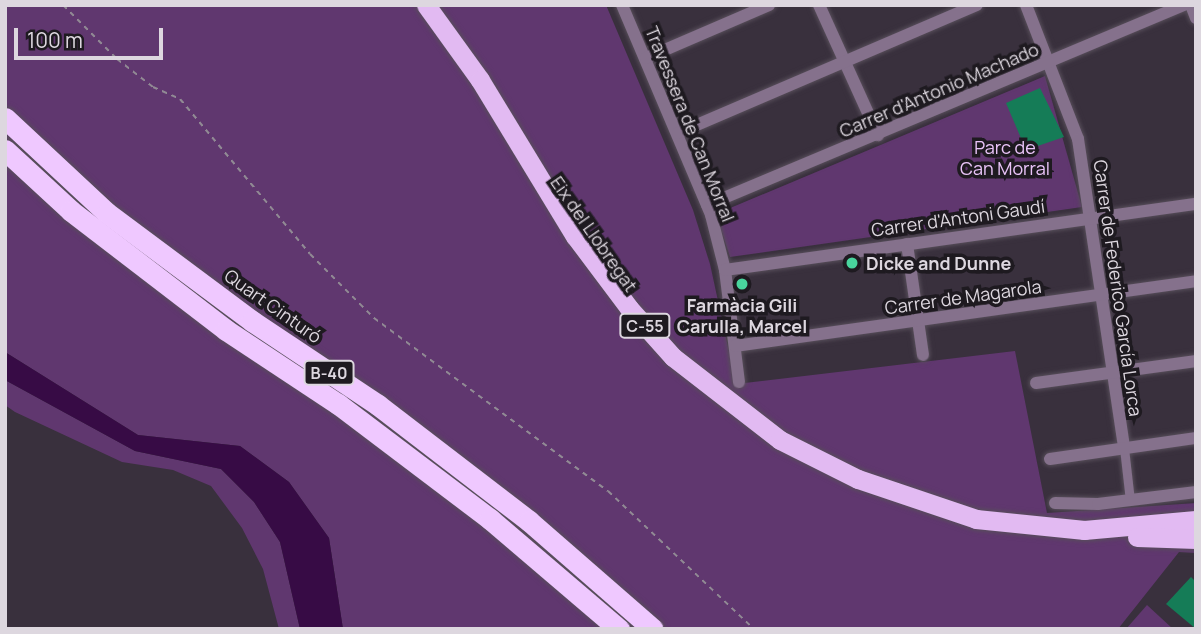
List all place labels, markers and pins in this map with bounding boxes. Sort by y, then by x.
place label: Dicke and Dunne [866,252,1011,274]
marker: Dicke and Dunne [844,255,860,271]
marker: Farmàcia Gili Carulla, Marcel [734,276,750,292]
place label: Farmàcia Gili Carulla, Marcel [677,295,807,338]

